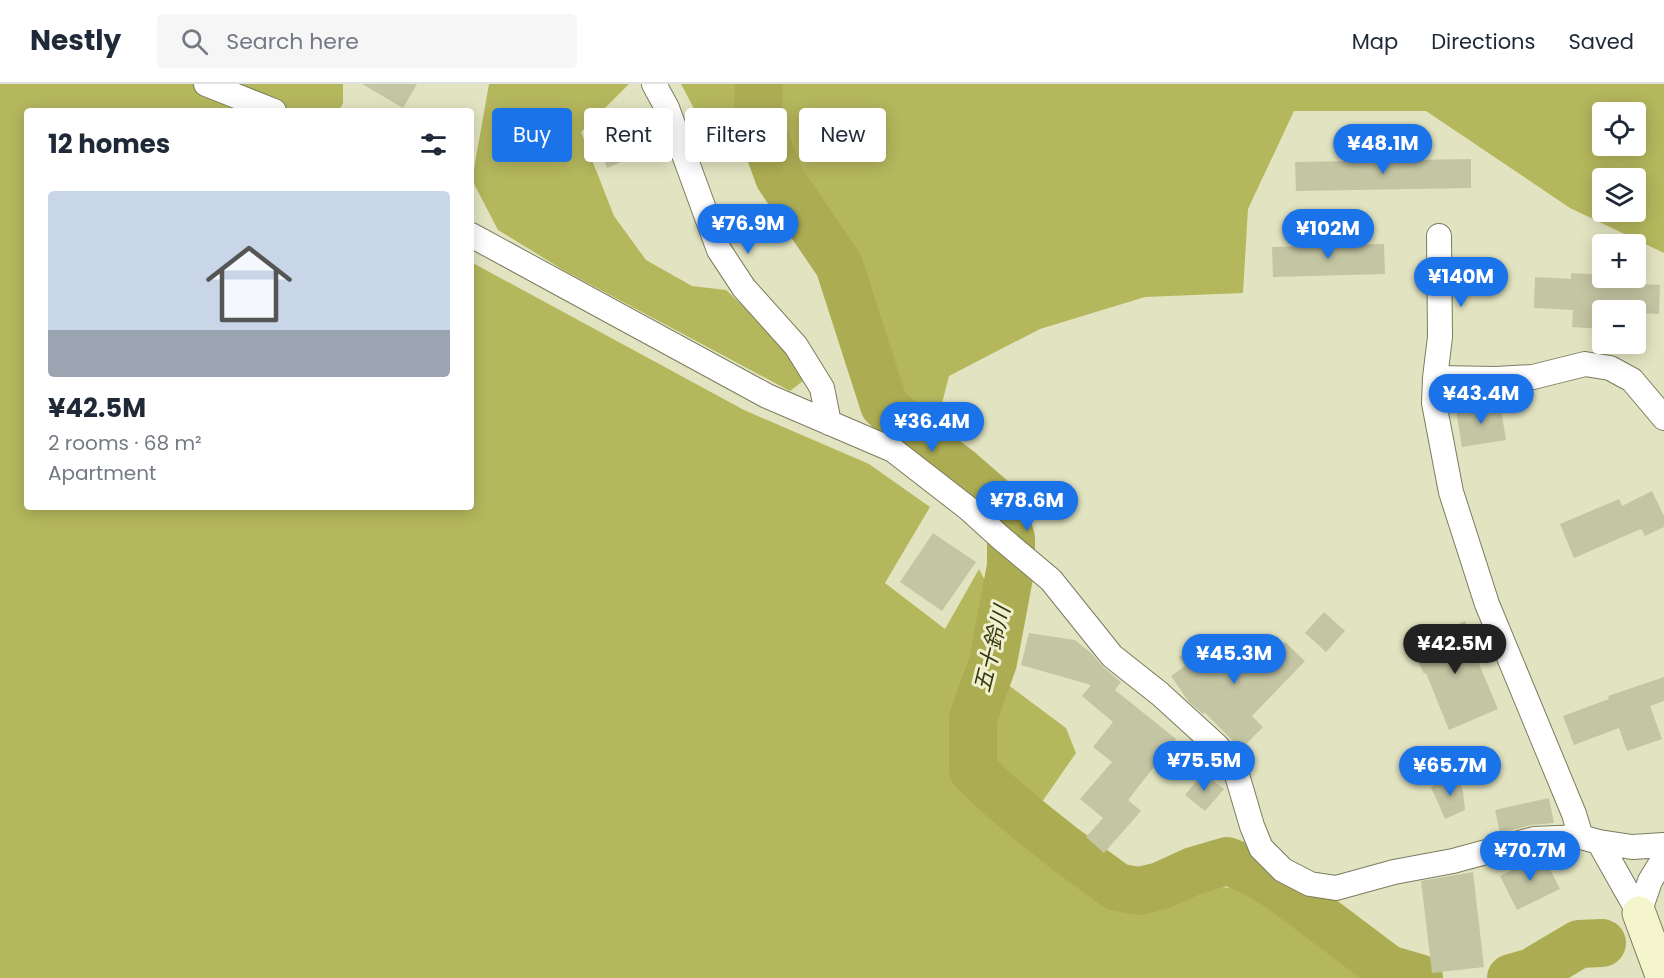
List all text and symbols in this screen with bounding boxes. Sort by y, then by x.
search box [157,14,577,68]
text: Nestly [30,21,121,60]
icon: search [178,25,211,58]
text: Search here [226,26,359,57]
text: Map [1352,27,1398,56]
text: Directions [1431,27,1535,56]
text: Saved [1568,27,1634,56]
map controls [1592,102,1646,354]
button: locate [1592,102,1646,156]
chip: Buy [492,108,572,162]
chip: Rent [584,108,673,162]
chip: Filters [685,108,787,162]
chip: New [799,108,886,162]
pin: ¥48.1M [1334,124,1432,175]
text: 12 homes [48,126,170,162]
icon: filters [417,128,450,161]
text: ¥48.1M [1347,129,1419,157]
button: layers [1592,168,1646,222]
pin: ¥76.9M [699,204,797,255]
text: ¥76.9M [711,209,785,237]
pin: ¥102M [1286,209,1370,260]
text: ¥102M [1296,214,1360,242]
icon: home [195,230,303,338]
button: + [1592,234,1646,288]
pin: ¥140M [1419,257,1503,308]
text: ¥140M [1428,262,1494,290]
button: − [1592,300,1646,354]
pin: ¥43.4M [1432,374,1530,425]
text: ¥43.4M [1443,379,1519,407]
text: ¥42.5M [48,390,146,426]
pin: ¥36.4M [883,402,981,453]
text: ¥36.4M [894,407,970,435]
text: 2 rooms · 68 m² [48,429,202,457]
text: Apartment [48,459,156,487]
pin: ¥78.6M [978,481,1076,532]
text: ¥78.6M [990,486,1064,514]
water label: 五十鈴川 [966,601,1018,695]
pin: ¥42.5M [1406,624,1504,675]
text: ¥42.5M [1417,629,1493,657]
pin: ¥45.3M [1185,634,1283,685]
text: ¥45.3M [1196,639,1272,667]
pin: ¥75.5M [1155,741,1253,792]
text: ¥75.5M [1167,746,1241,774]
pin: ¥65.7M [1401,746,1499,797]
text: ¥65.7M [1413,751,1487,779]
pin: ¥70.7M [1481,831,1579,882]
text: ¥70.7M [1494,836,1566,864]

